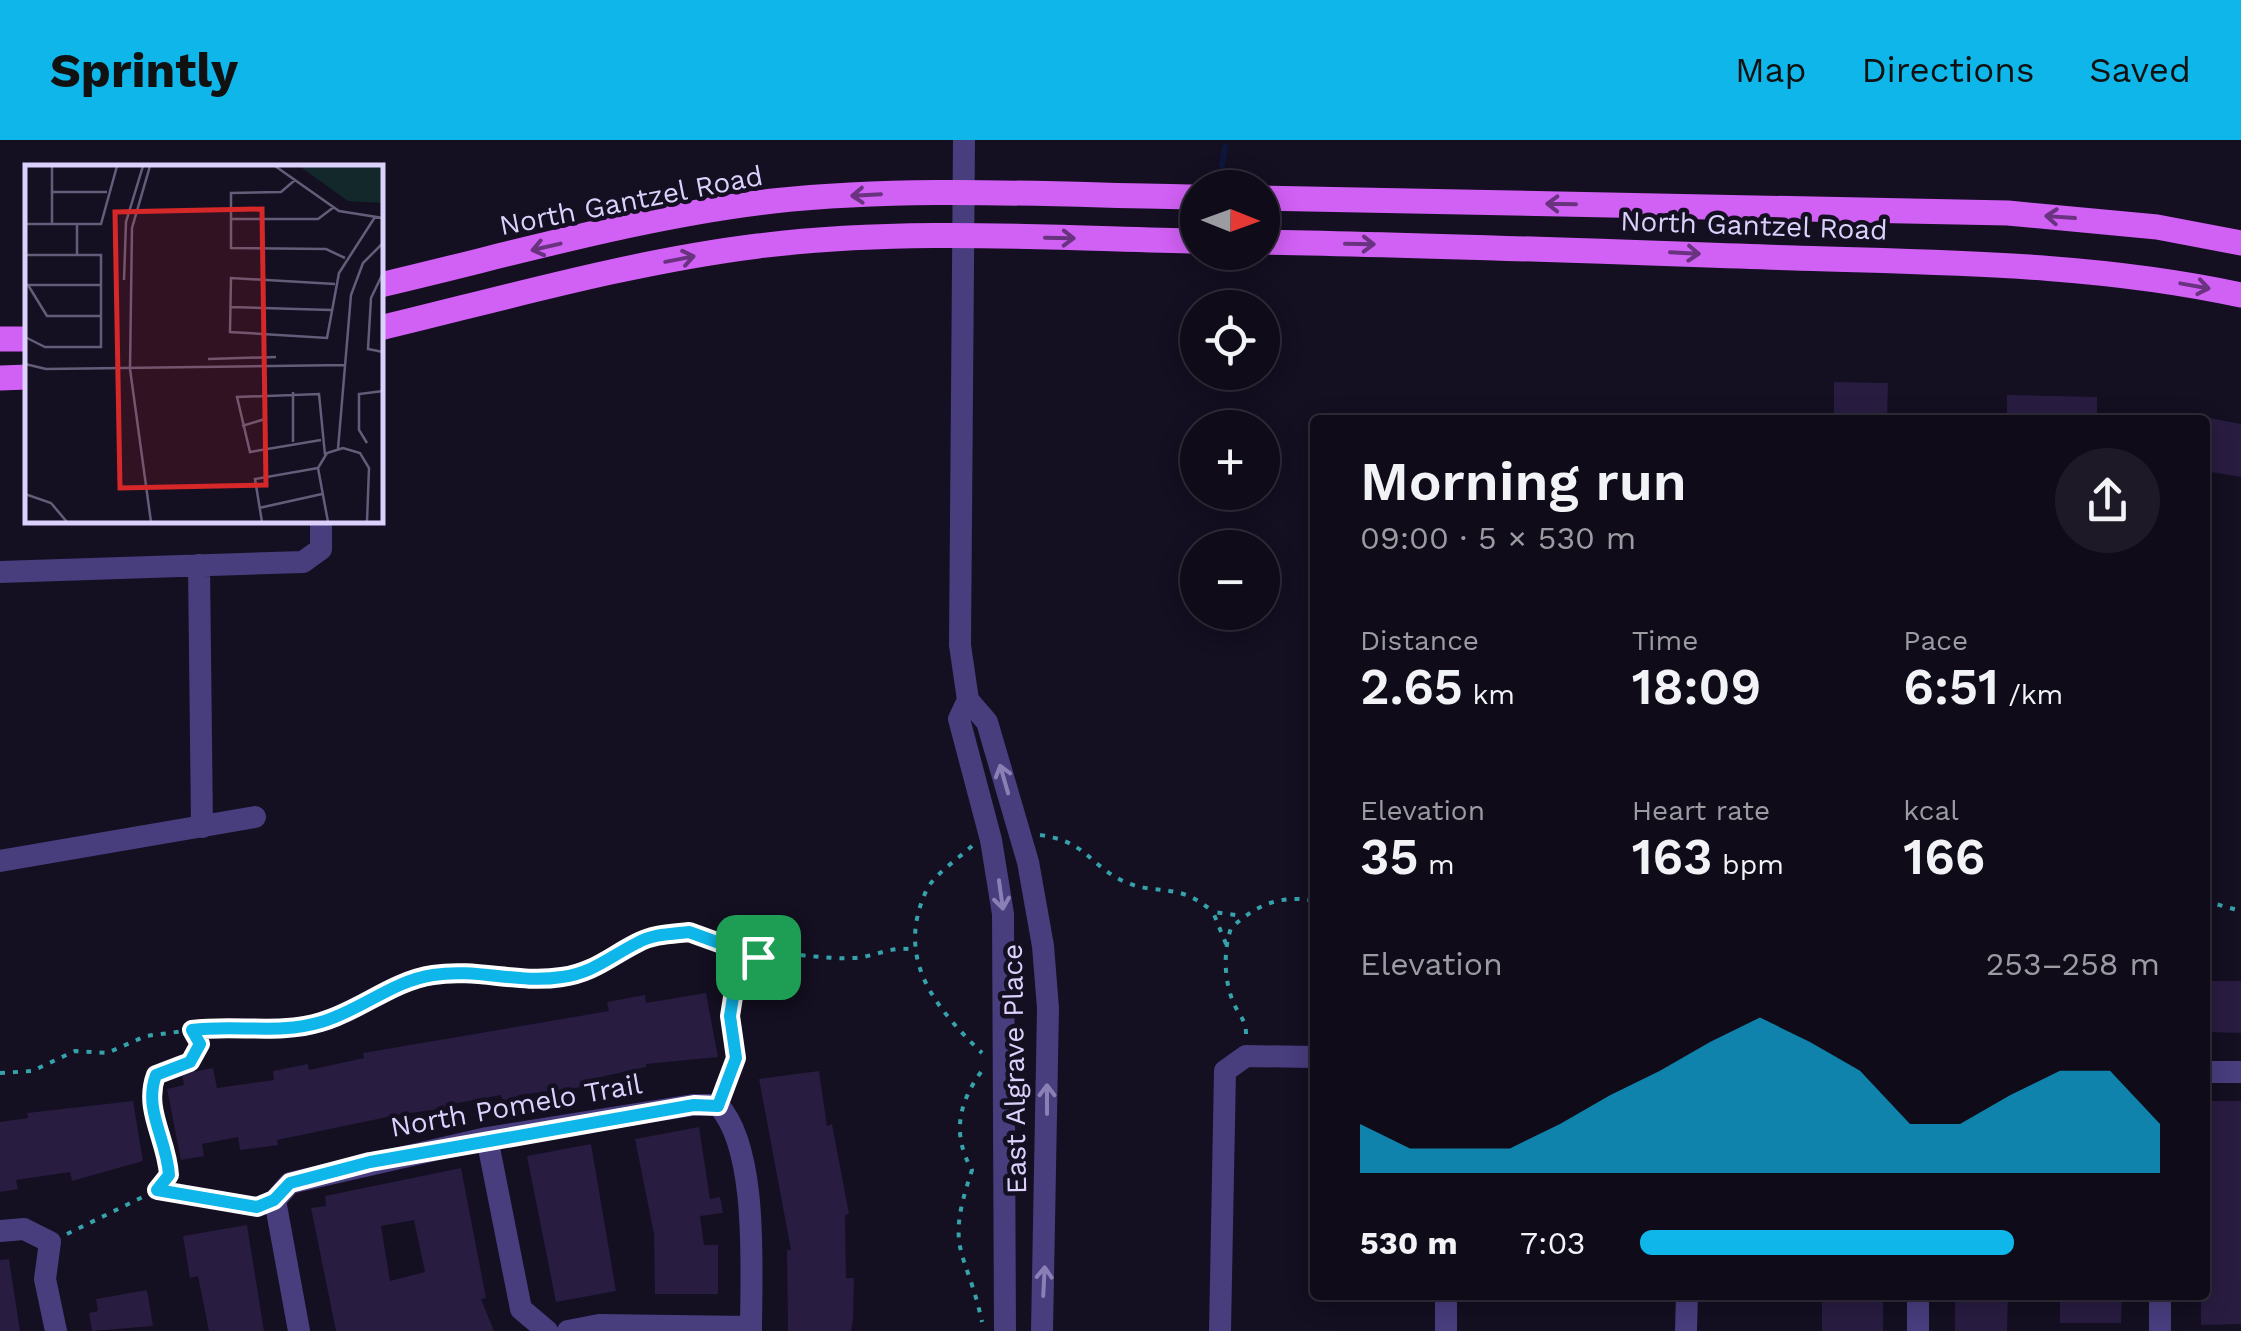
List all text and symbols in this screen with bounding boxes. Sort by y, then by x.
text: Sprintly [50,42,238,99]
text: Map [1735,49,1806,91]
text: Directions [1861,49,2034,91]
text: Saved [2089,49,2191,91]
street label: North Gantzel Road [497,159,766,242]
inset map [25,165,382,522]
north arrow [1180,170,1280,270]
map controls [1180,170,1280,630]
one-way arrow [850,186,882,205]
one-way arrow [1545,194,1577,213]
street label: North Gantzel Road [1620,204,1888,247]
one-way arrow [2045,207,2077,226]
one-way arrow [1044,229,1076,248]
one-way arrow [1343,234,1375,253]
one-way arrow [531,239,563,257]
one-way arrow [1668,244,1700,263]
one-way arrow [663,249,695,268]
one-way arrow [2179,277,2211,296]
button: locate [1180,290,1280,390]
button: + [1180,410,1280,510]
button: share [2055,448,2160,553]
text: Morning run [1360,449,1687,513]
text: 09:00 · 5 × 530 m [1360,519,1636,557]
button: − [1180,530,1280,630]
text: Distance [1360,624,1479,657]
text: Time [1632,624,1698,657]
text: Pace [1903,624,1968,657]
text: 2.65 [1360,657,1463,716]
text: 18:09 [1632,657,1761,716]
text: 6:51 [1903,657,1999,716]
text: km [1463,678,1515,711]
text: /km [1999,678,2063,711]
one-way arrow [994,764,1012,796]
text: Elevation [1360,794,1485,827]
text: Heart rate [1632,794,1770,827]
text: kcal [1903,794,1959,827]
text: 35 [1360,827,1419,886]
text: 163 [1632,827,1713,886]
text: 166 [1903,827,1985,886]
text: m [1419,848,1455,881]
text: bpm [1713,848,1784,881]
one-way arrow [992,879,1011,911]
pin [716,915,801,1000]
icon: arrive [731,930,786,985]
street label: East Algrave Place [996,943,1033,1195]
text: Elevation [1360,945,1503,983]
text: 253–258 m [1986,945,2160,983]
street label: North Pomelo Trail [388,1067,645,1144]
one-way arrow [1038,1084,1056,1116]
text: 530 m [1360,1224,1458,1262]
text: 7:03 [1520,1224,1585,1262]
one-way arrow [1035,1266,1054,1298]

